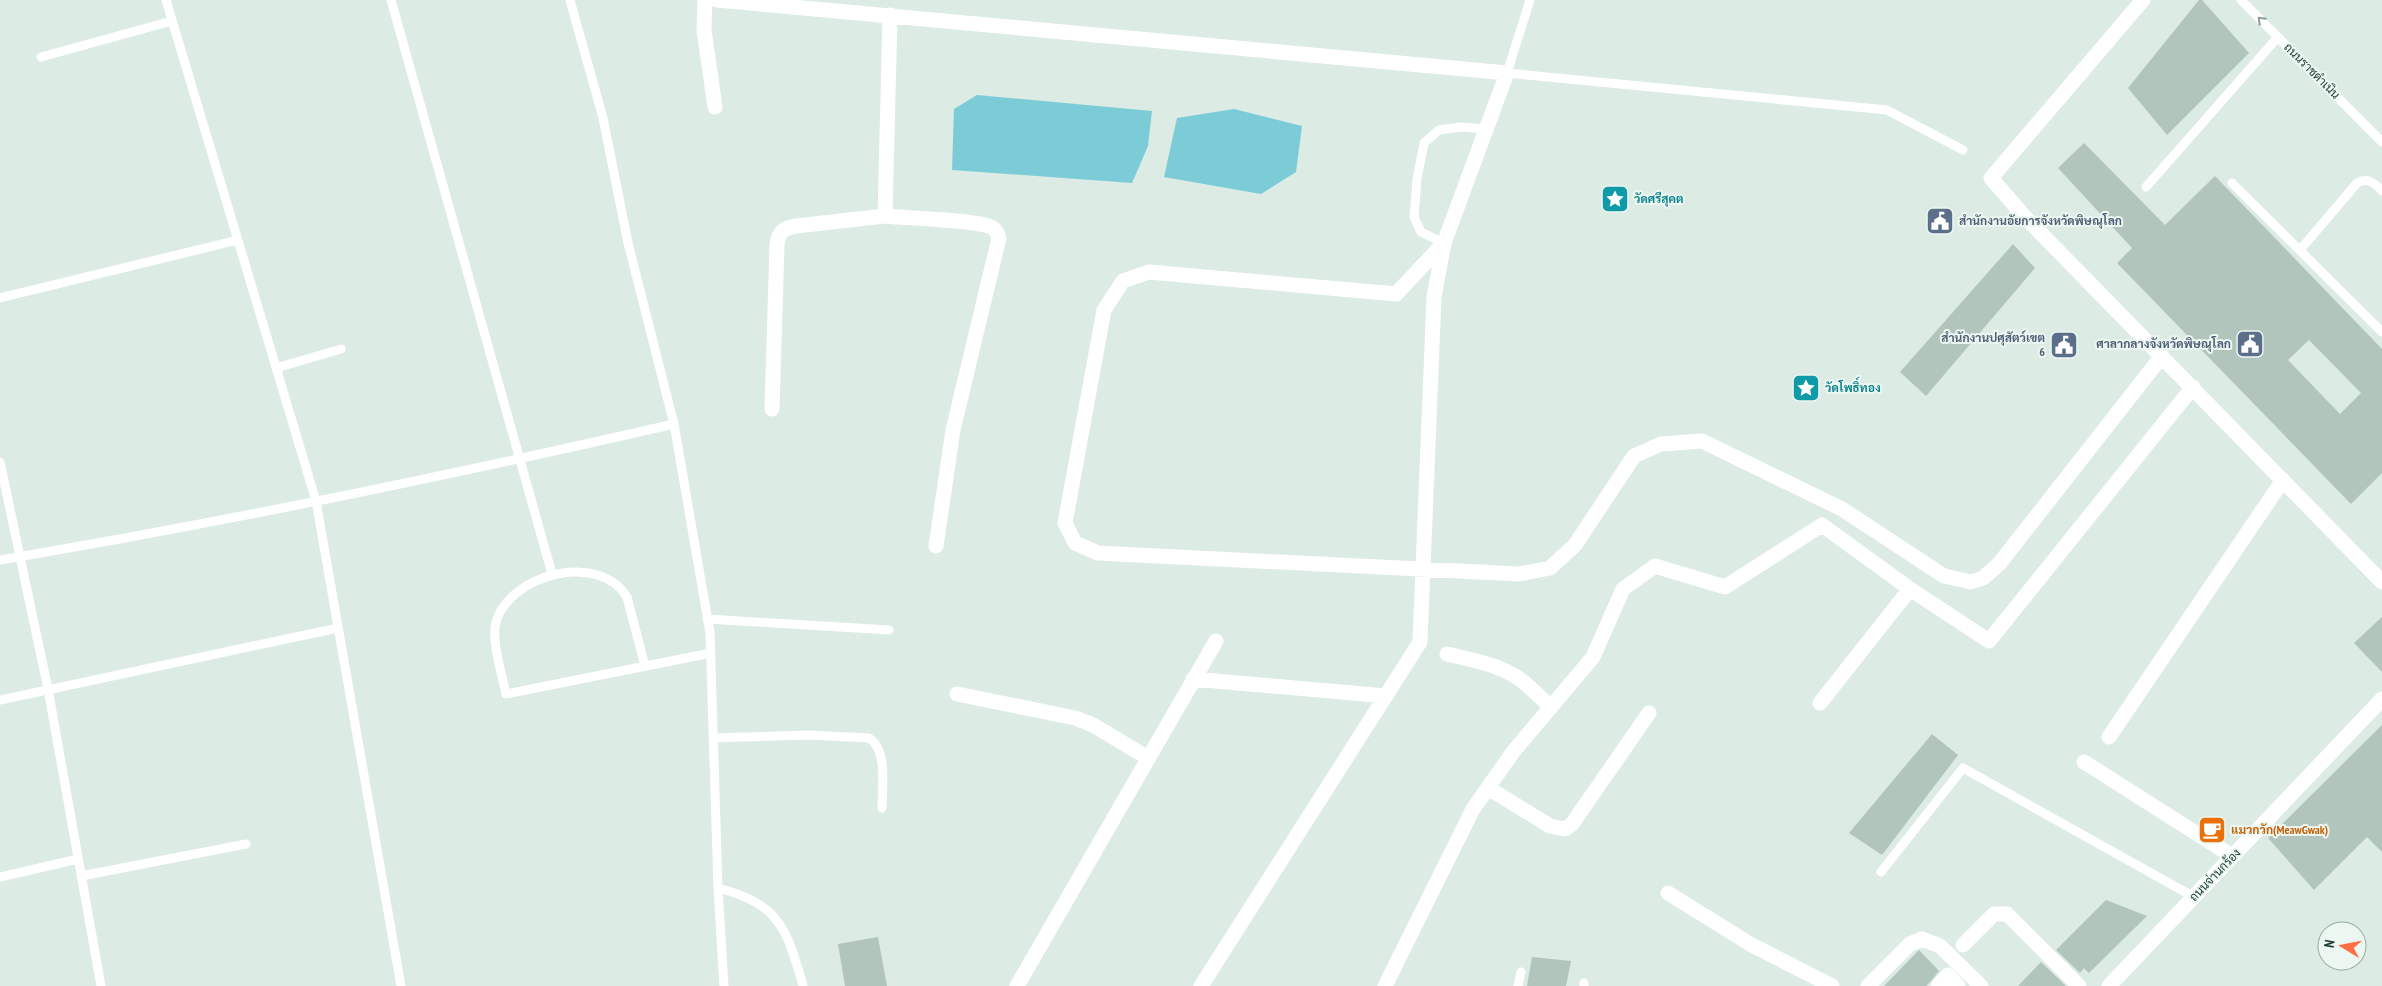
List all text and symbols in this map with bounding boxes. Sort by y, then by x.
one-way arrow [2258,17,2267,26]
street label: ถนนราชดำเนิน [2281,40,2344,102]
place icon: วัดศรีสุคต [1600,184,1630,214]
place label: วัดศรีสุคต [1634,191,1683,207]
public building icon: สำนักงานอัยการจังหวัดพิษณุโลก [1925,206,1955,236]
place label: สำนักงานอัยการจังหวัดพิษณุโลก [1959,213,2122,229]
public building icon: ศาลากลางจังหวัดพิษณุโลก [2235,329,2265,359]
place label: สำนักงานปศุสัตว์เขต 6 [1941,330,2045,359]
public building icon: สำนักงานปศุสัตว์เขต 6 [2049,330,2079,360]
place label: ศาลากลางจังหวัดพิษณุโลก [2096,336,2231,352]
place icon: วัดโพธิ์ทอง [1791,373,1821,403]
place label: วัดโพธิ์ทอง [1825,376,1881,395]
cafe icon: แมวกวัก(MeawGwak) [2197,815,2227,845]
place label: แมวกวัก(MeawGwak) [2231,822,2328,837]
street label: ถนนจ่านกร้อง [2186,845,2244,904]
north arrow [2317,921,2367,971]
text: N [2320,938,2339,949]

